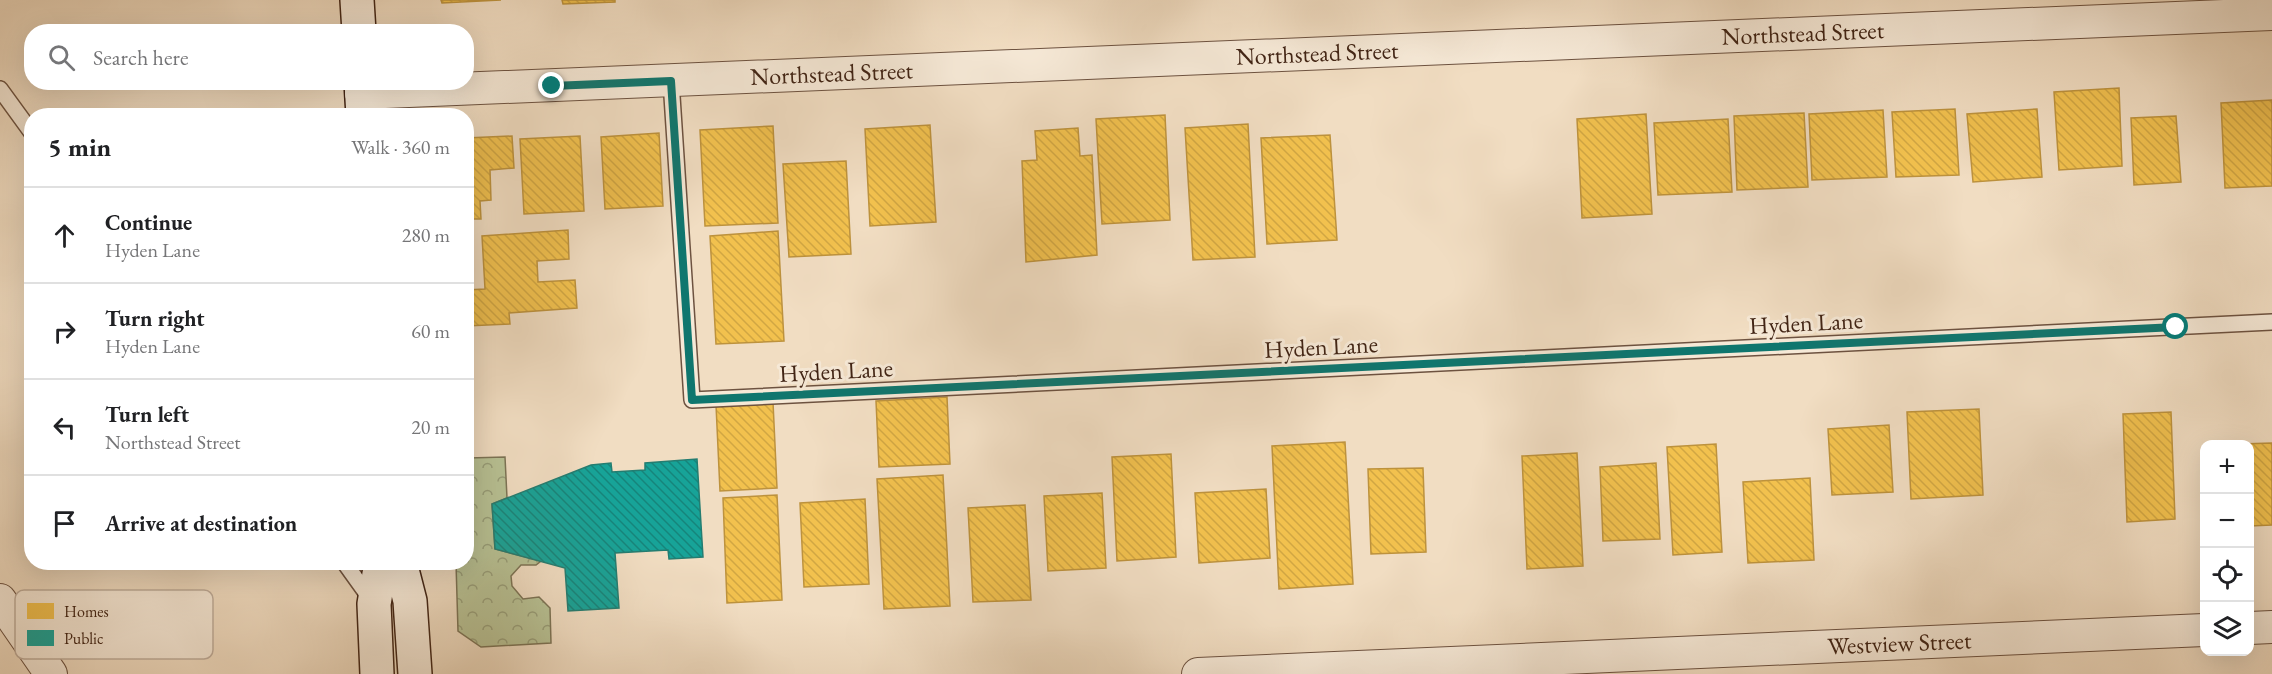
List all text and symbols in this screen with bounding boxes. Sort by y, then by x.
street label: Northstead Street [1721,14,1885,52]
search box [24,24,474,90]
street label: Northstead Street [1235,34,1400,72]
icon: search [45,41,78,74]
text: Search here [93,43,188,72]
street label: Northstead Street [750,54,914,92]
route end [538,72,564,98]
text: 5 min [48,130,111,164]
text: Walk · 360 m [351,134,450,160]
text: Continue [105,208,192,237]
icon: ahead [48,219,81,252]
text: 280 m [402,222,450,248]
text: Hyden Lane [105,237,200,263]
text: Turn right [105,304,204,333]
street label: Hyden Lane [1748,304,1864,341]
route start [2162,313,2188,339]
icon: right [48,315,81,348]
text: 60 m [411,318,450,344]
street label: Hyden Lane [1263,328,1379,365]
text: Hyden Lane [105,333,200,359]
street label: Hyden Lane [778,352,894,389]
text: Turn left [105,400,189,429]
icon: left [48,411,81,444]
text: 20 m [411,414,450,440]
text: Northstead Street [105,429,241,455]
map controls [2200,440,2254,656]
button: + [2200,440,2254,494]
button: − [2200,494,2254,548]
icon: arrive [48,507,81,540]
text: Arrive at destination [105,509,297,538]
button: locate [2200,548,2254,602]
legend [15,590,213,659]
text: Homes [64,601,109,622]
button: layers [2200,602,2254,656]
street label: Westview Street [1827,624,1972,661]
text: Public [64,628,104,649]

